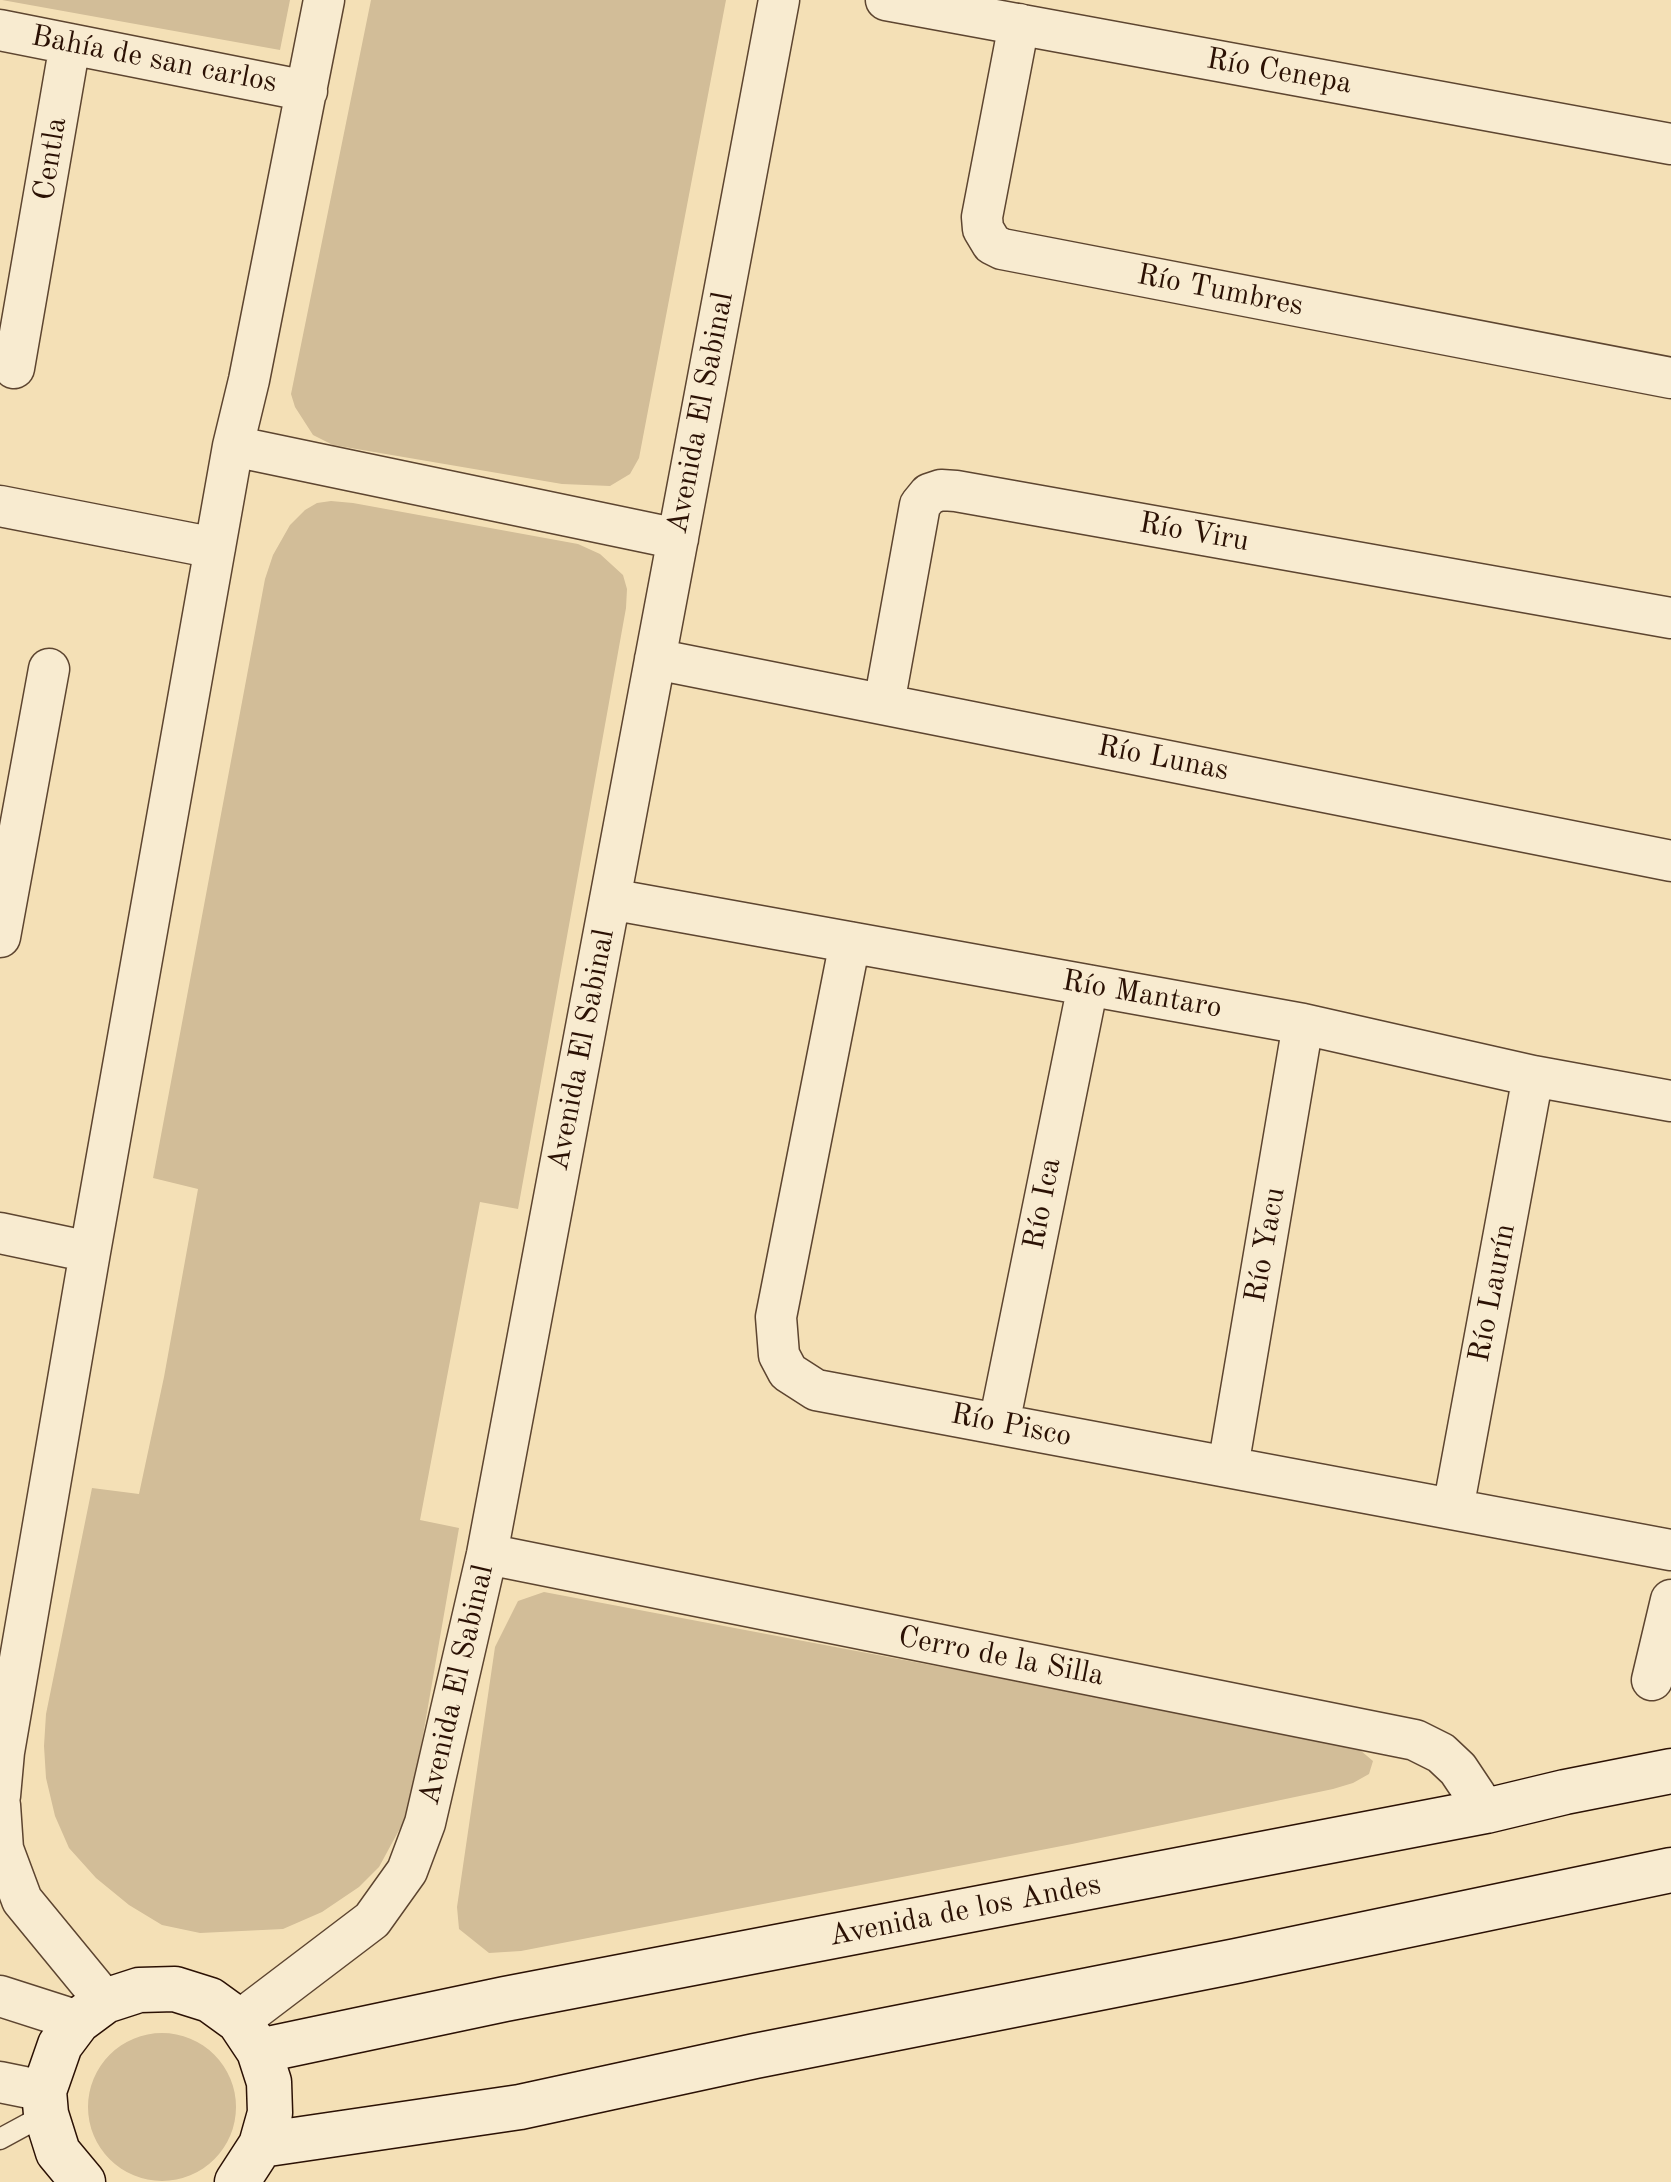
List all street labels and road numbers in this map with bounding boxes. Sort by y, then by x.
street label: Bahía de san carlos [28,19,280,101]
street label: Río Cenepa [1203,41,1355,103]
street label: Centla [27,115,75,203]
street label: Río Tumbres [1134,257,1306,325]
street label: Avenida El Sabinal [660,289,742,537]
street label: Río Viru [1136,506,1252,560]
street label: Río Lunas [1094,729,1232,789]
street label: Avenida El Sabinal [541,926,623,1174]
street label: Río Mantaro [1059,963,1225,1027]
street label: Río Ica [1016,1155,1070,1253]
street label: Río Yacu [1238,1184,1294,1306]
street label: Río Laurín [1462,1221,1524,1365]
street label: Río Pisco [948,1397,1074,1455]
street label: Avenida El Sabinal [412,1561,502,1809]
street label: Cerro de la Silla [895,1619,1107,1695]
street label: Avenida de los Andes [826,1867,1104,1955]

